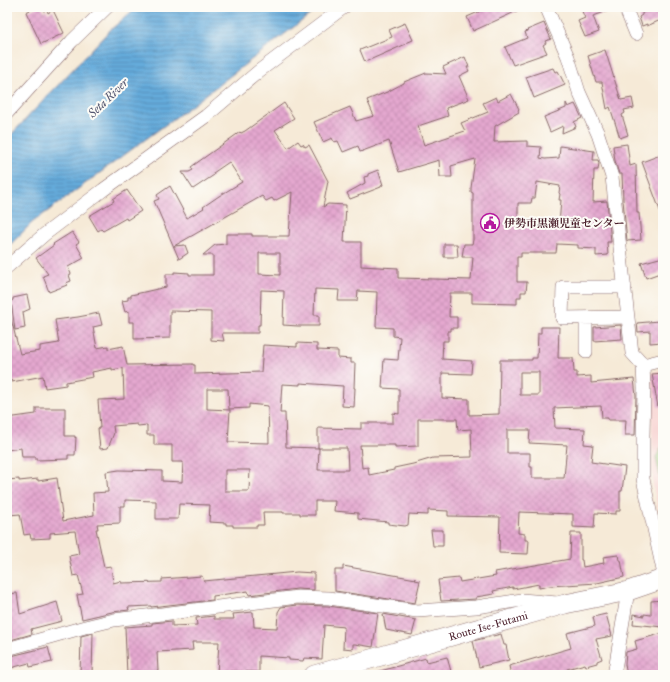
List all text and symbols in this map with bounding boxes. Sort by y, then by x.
water label: Seta River [84,75,132,121]
public building icon: 伊勢市黒瀬児童センター [479,212,501,234]
place label: 伊勢市黒瀬児童センター [504,217,625,230]
street label: Route Ise-Futami [447,609,529,644]

